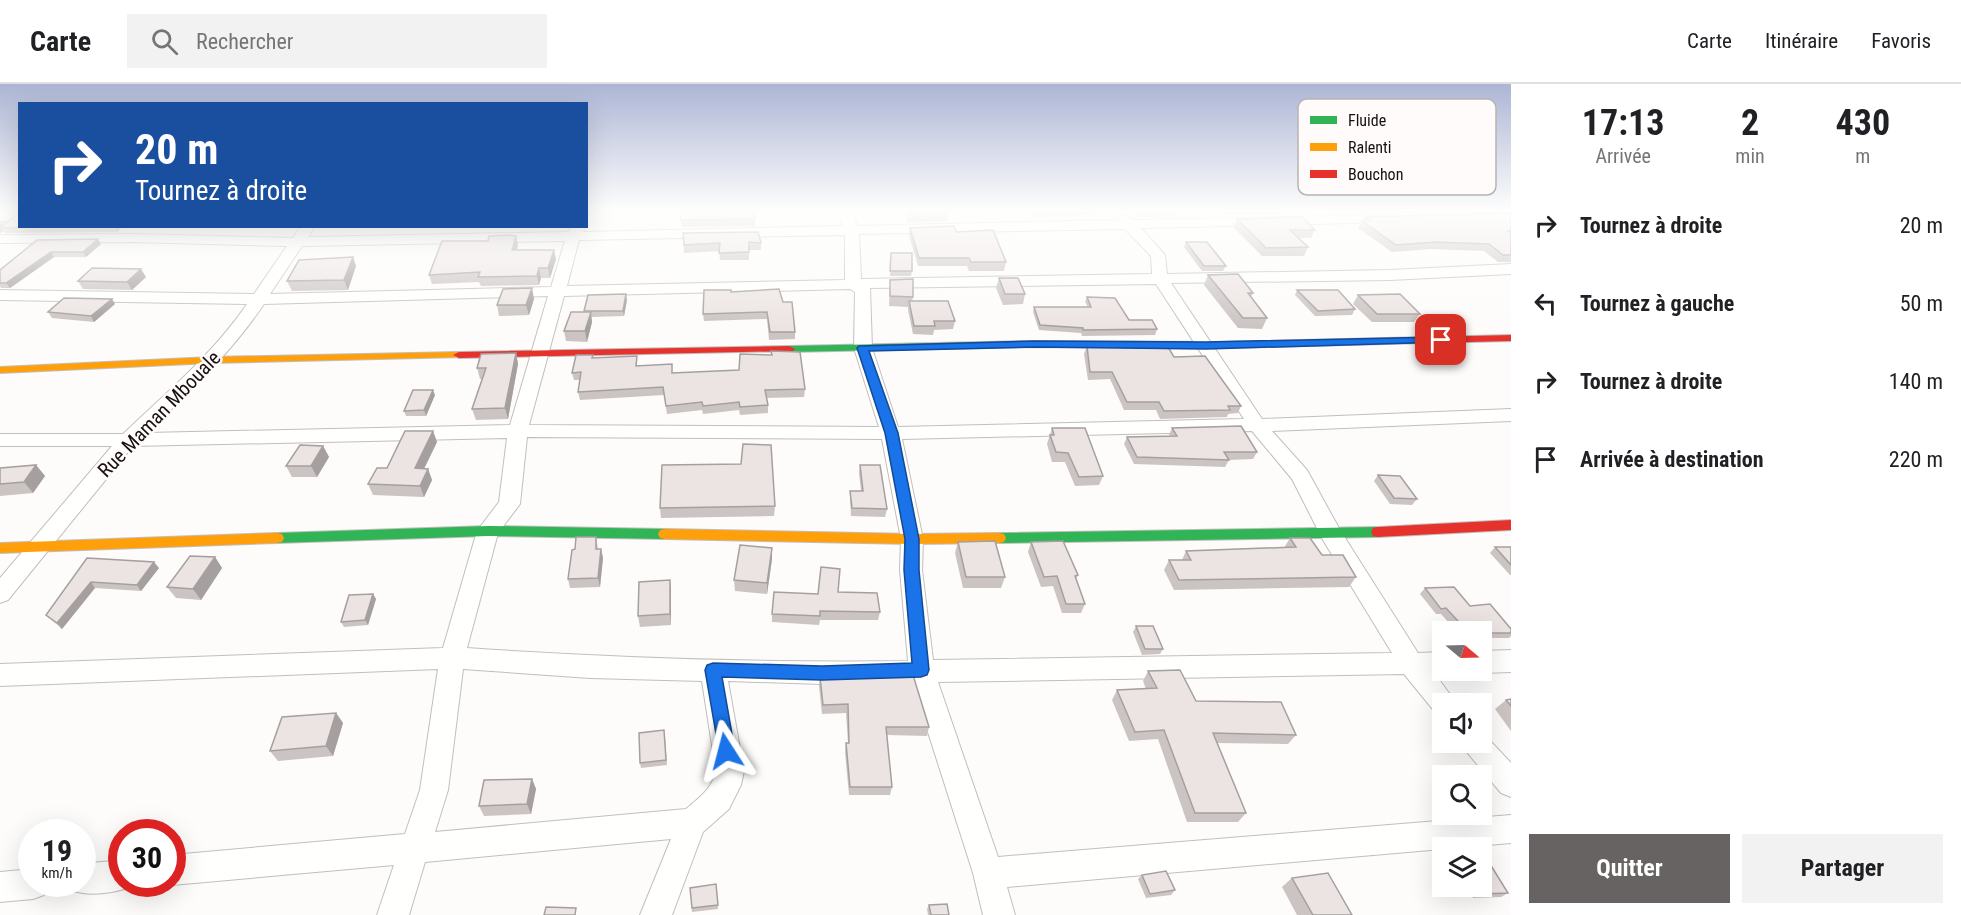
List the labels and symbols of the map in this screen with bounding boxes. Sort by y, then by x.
legend [1298,99,1496,195]
text: Fluide [1348,111,1386,130]
text: Ralenti [1348,138,1391,157]
text: Bouchon [1348,165,1403,184]
pin [1415,314,1466,365]
street label: Rue Maman Mbouale [93,346,225,482]
north arrow [1432,621,1492,681]
position arrow [694,719,758,783]
speed limit sign: 30 [108,819,186,897]

